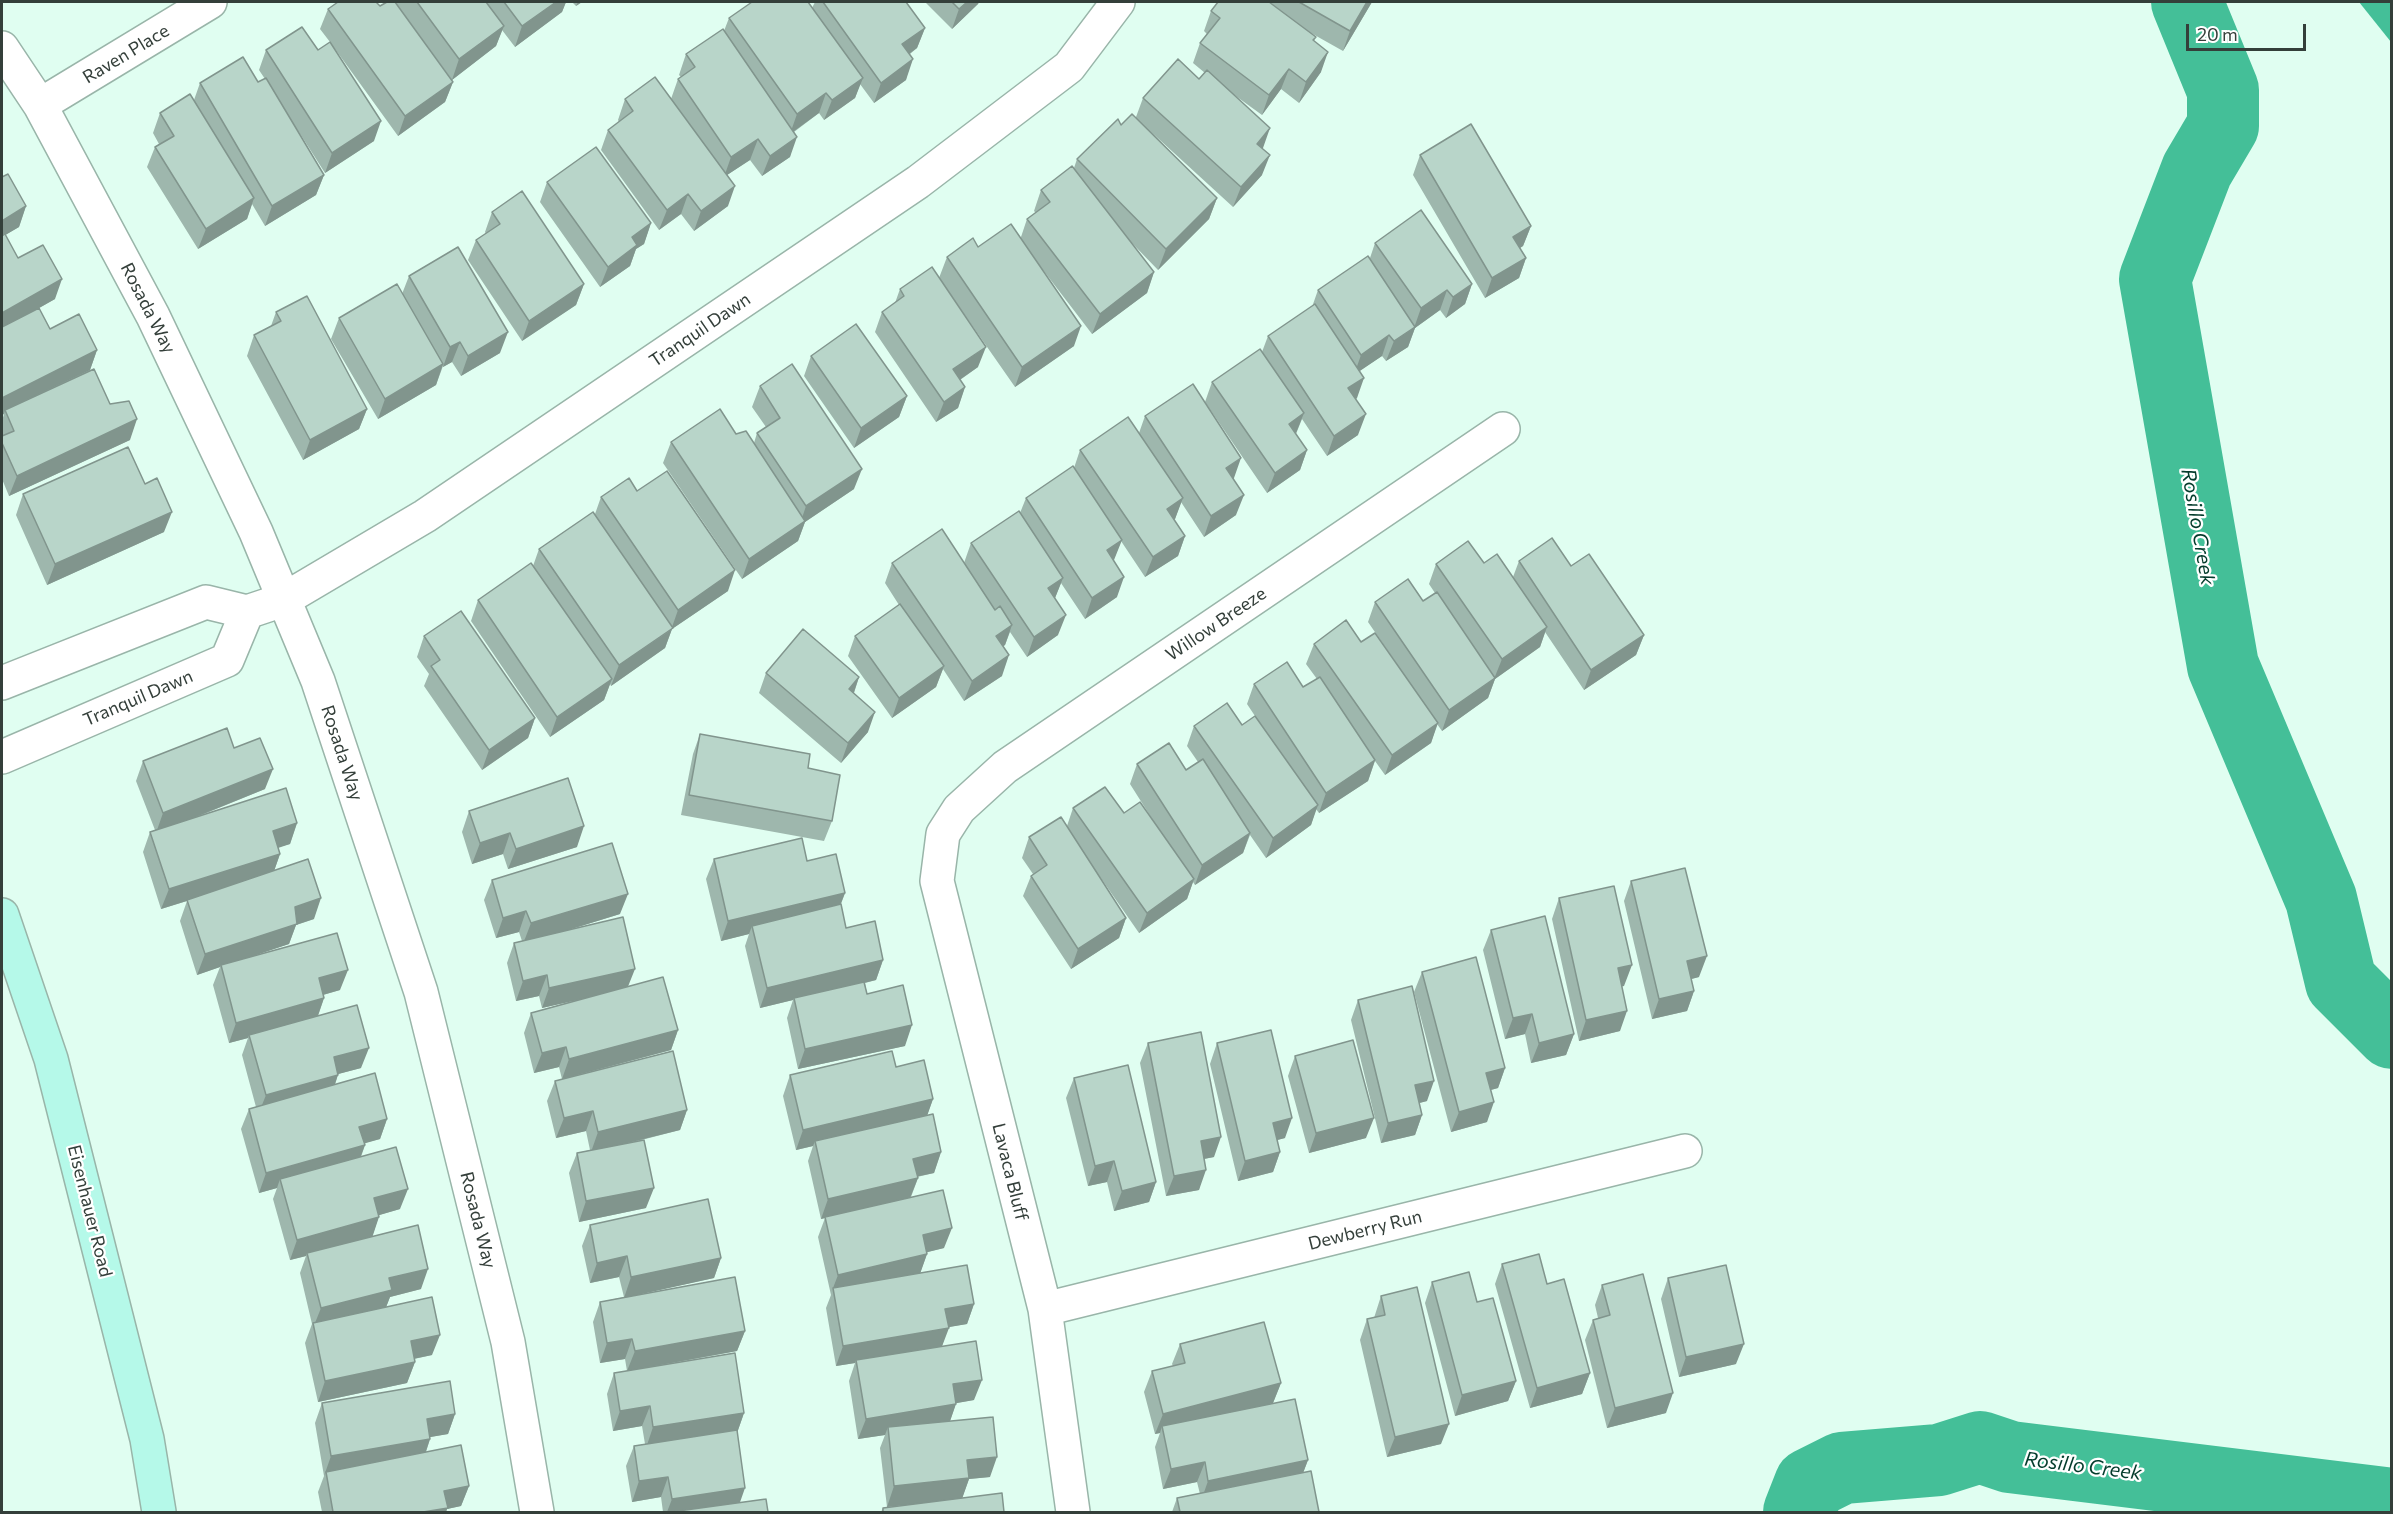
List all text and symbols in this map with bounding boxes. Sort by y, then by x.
scale bar [2189,12,2309,50]
street label: Raven Place [79,20,173,88]
text: 20 m [2197,23,2238,45]
street label: Rosada Way [116,259,180,357]
street label: Tranquil Dawn [645,288,755,372]
water label: Rosillo Creek [2176,467,2220,587]
street label: Willow Breeze [1162,583,1270,665]
street label: Tranquil Dawn [80,665,196,731]
street label: Rosada Way [316,703,368,803]
street label: Lavaca Bluff [987,1121,1033,1223]
street label: Eisenhauer Road [63,1143,117,1279]
street label: Rosada Way [456,1169,500,1271]
street label: Dewberry Run [1306,1205,1424,1255]
water label: Rosillo Creek [2023,1447,2143,1485]

